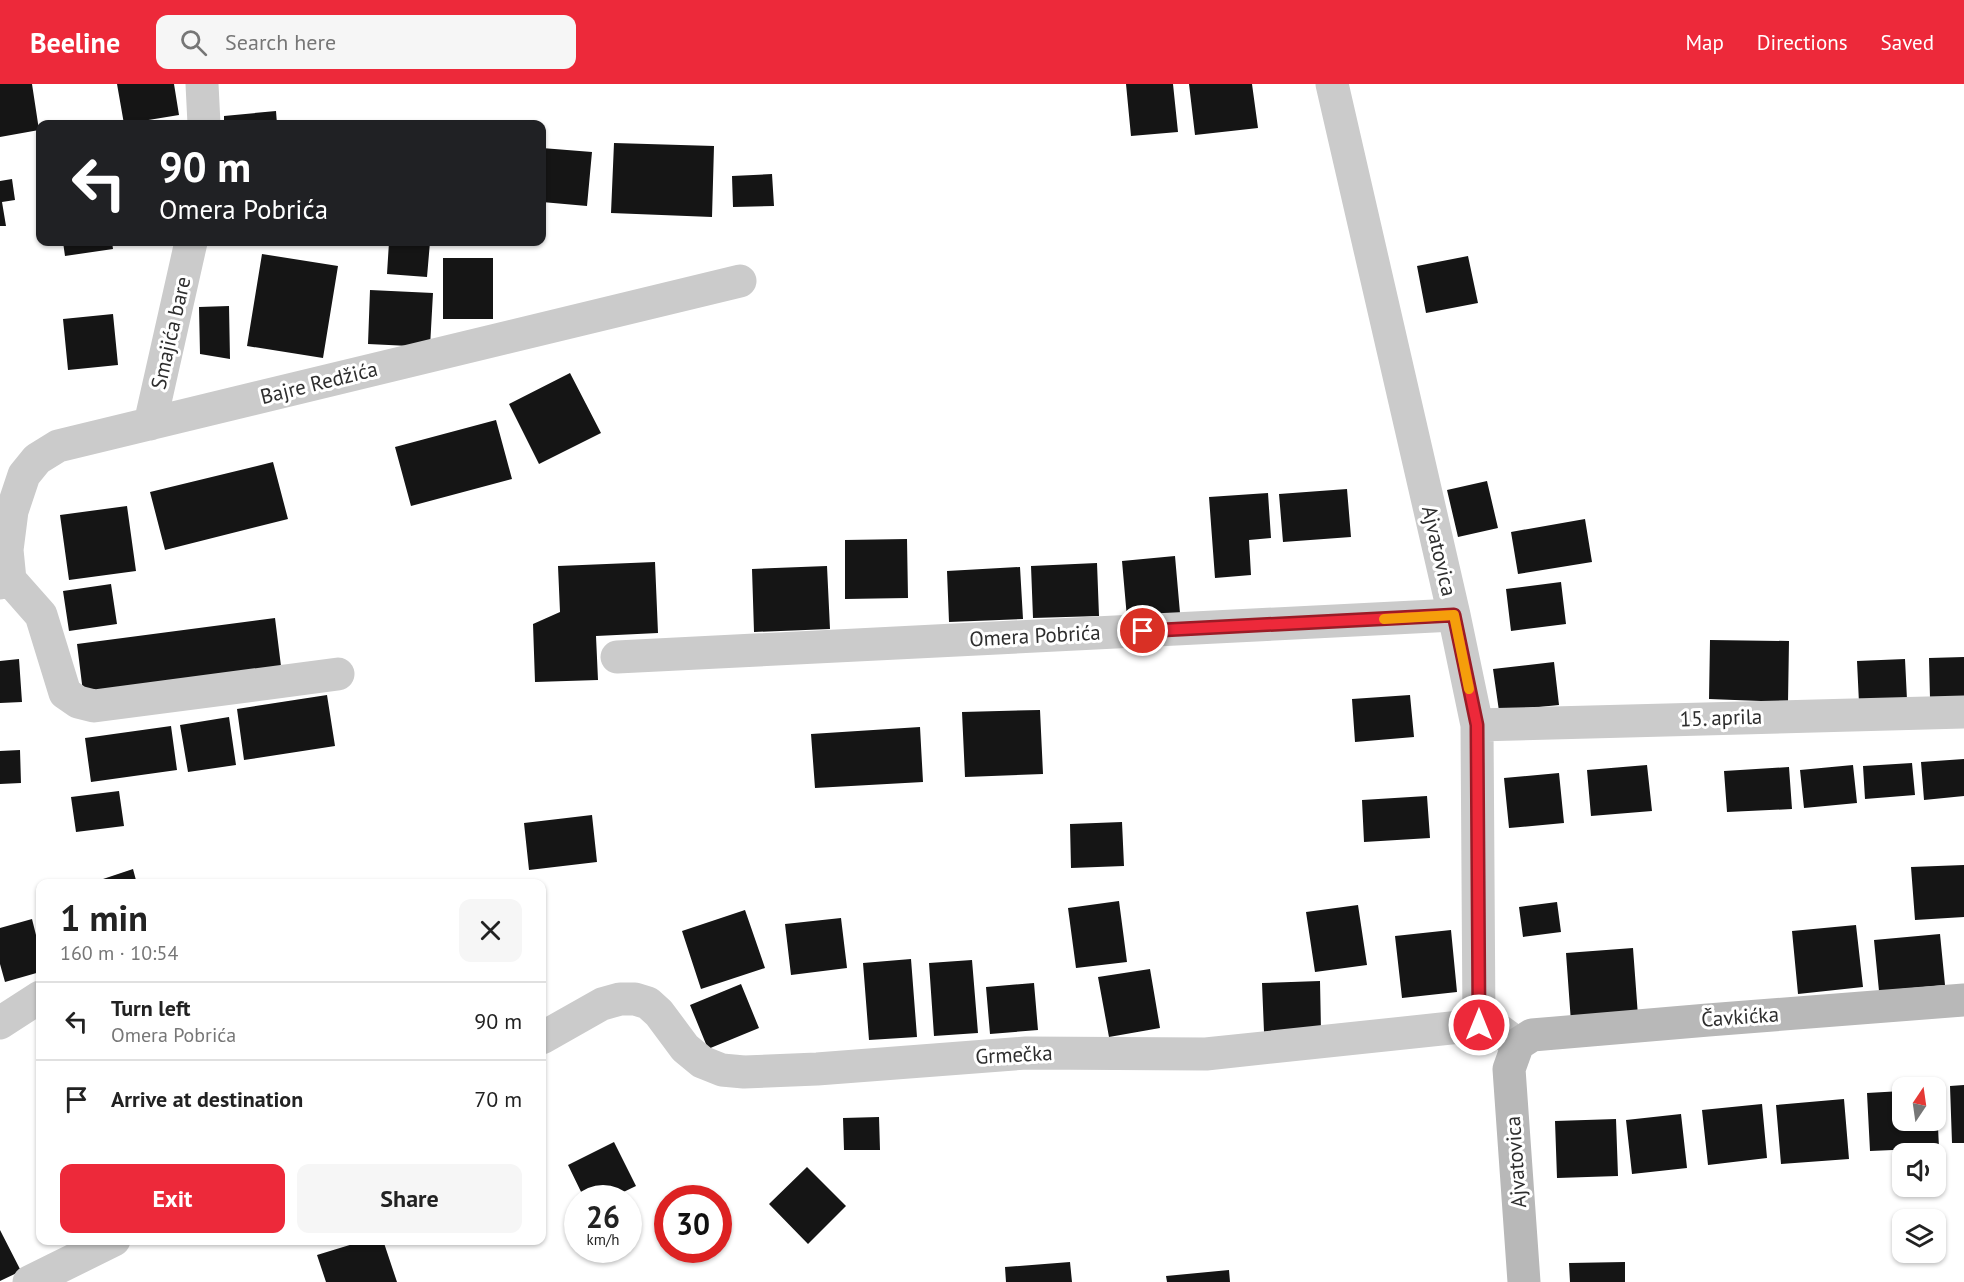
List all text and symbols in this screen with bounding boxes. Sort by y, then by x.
search box [156,15,576,69]
text: Beeline [30,24,120,61]
icon: search [177,26,210,59]
text: Search here [225,28,336,56]
text: Map [1685,29,1724,56]
text: Directions [1757,29,1848,56]
text: Saved [1881,29,1934,56]
text: 90 m [159,139,251,194]
icon: left [60,144,138,222]
text: Omera Pobrića [159,192,328,226]
street label: Smajića bare [144,274,197,392]
street label: Bajre Redžića [257,355,380,410]
street label: Ajvatovica [1416,503,1463,599]
pin [1117,605,1168,656]
icon: arrive [1126,614,1159,647]
street label: Omera Pobrića [969,619,1101,652]
street label: 15. aprila [1679,703,1763,732]
text: 1 min [60,894,148,941]
button: close [459,899,522,962]
text: 160 m · 10:54 [60,940,178,966]
position arrow [1447,993,1511,1057]
text: Turn left [111,994,191,1022]
street label: Čavkićka [1700,1000,1780,1033]
icon: left [60,1005,93,1038]
text: 90 m [474,1007,522,1035]
text: Omera Pobrića [111,1022,236,1048]
street label: Grmečka [975,1039,1053,1070]
north arrow [1892,1077,1946,1131]
map controls [1892,1077,1946,1263]
icon: arrive [60,1083,93,1116]
text: Arrive at destination [111,1085,303,1113]
text: 70 m [474,1085,522,1113]
street label: Ajvatovica [1499,1115,1532,1209]
button: sound [1892,1143,1946,1197]
button: Exit [60,1164,285,1233]
button: Share [297,1164,522,1233]
speed limit sign: 30 [654,1185,732,1263]
text: 26 [586,1197,620,1236]
button: layers [1892,1209,1946,1263]
text: km/h [587,1230,619,1249]

